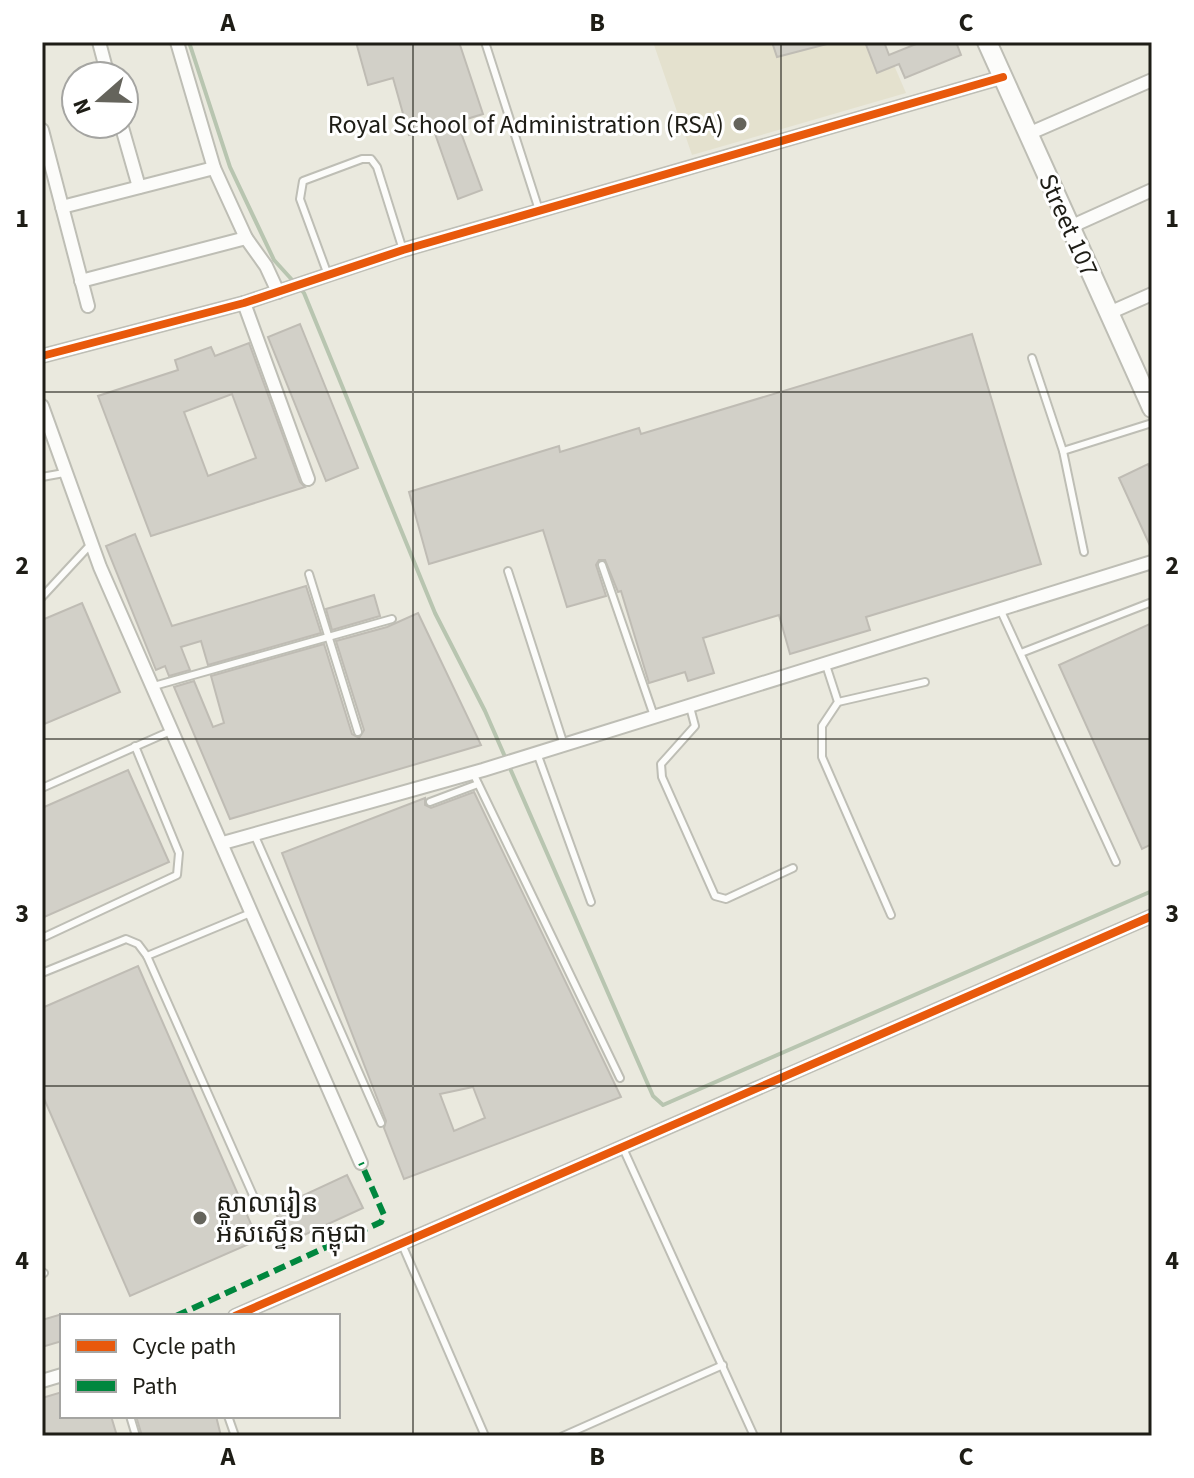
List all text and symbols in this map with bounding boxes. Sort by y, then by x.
text: A [220,4,237,41]
text: B [589,4,605,41]
text: C [958,4,974,41]
north arrow [60,60,140,140]
text: N [65,94,100,119]
place label: Royal School of Administration (RSA) [328,106,724,143]
marker: Royal School of Administration (RSA) [731,115,749,133]
street label: Street 107 [1029,168,1108,283]
text: 1 [15,200,29,237]
text: 1 [1165,200,1179,237]
text: 2 [15,547,29,584]
text: 2 [1165,547,1179,584]
text: 3 [15,895,29,932]
text: 3 [1165,895,1179,932]
place label: សាលារៀន អ៉ិសស្ទើន កម្ពុជា [216,1185,367,1257]
marker: សាលារៀន អ៉ិសស្ទើន កម្ពុជា [191,1209,209,1227]
text: 4 [15,1242,29,1279]
text: 4 [1165,1242,1179,1279]
legend [60,1314,340,1418]
text: Cycle path [132,1329,236,1364]
text: Path [132,1369,178,1404]
text: A [220,1438,237,1475]
text: B [589,1438,605,1475]
text: C [958,1438,974,1475]

